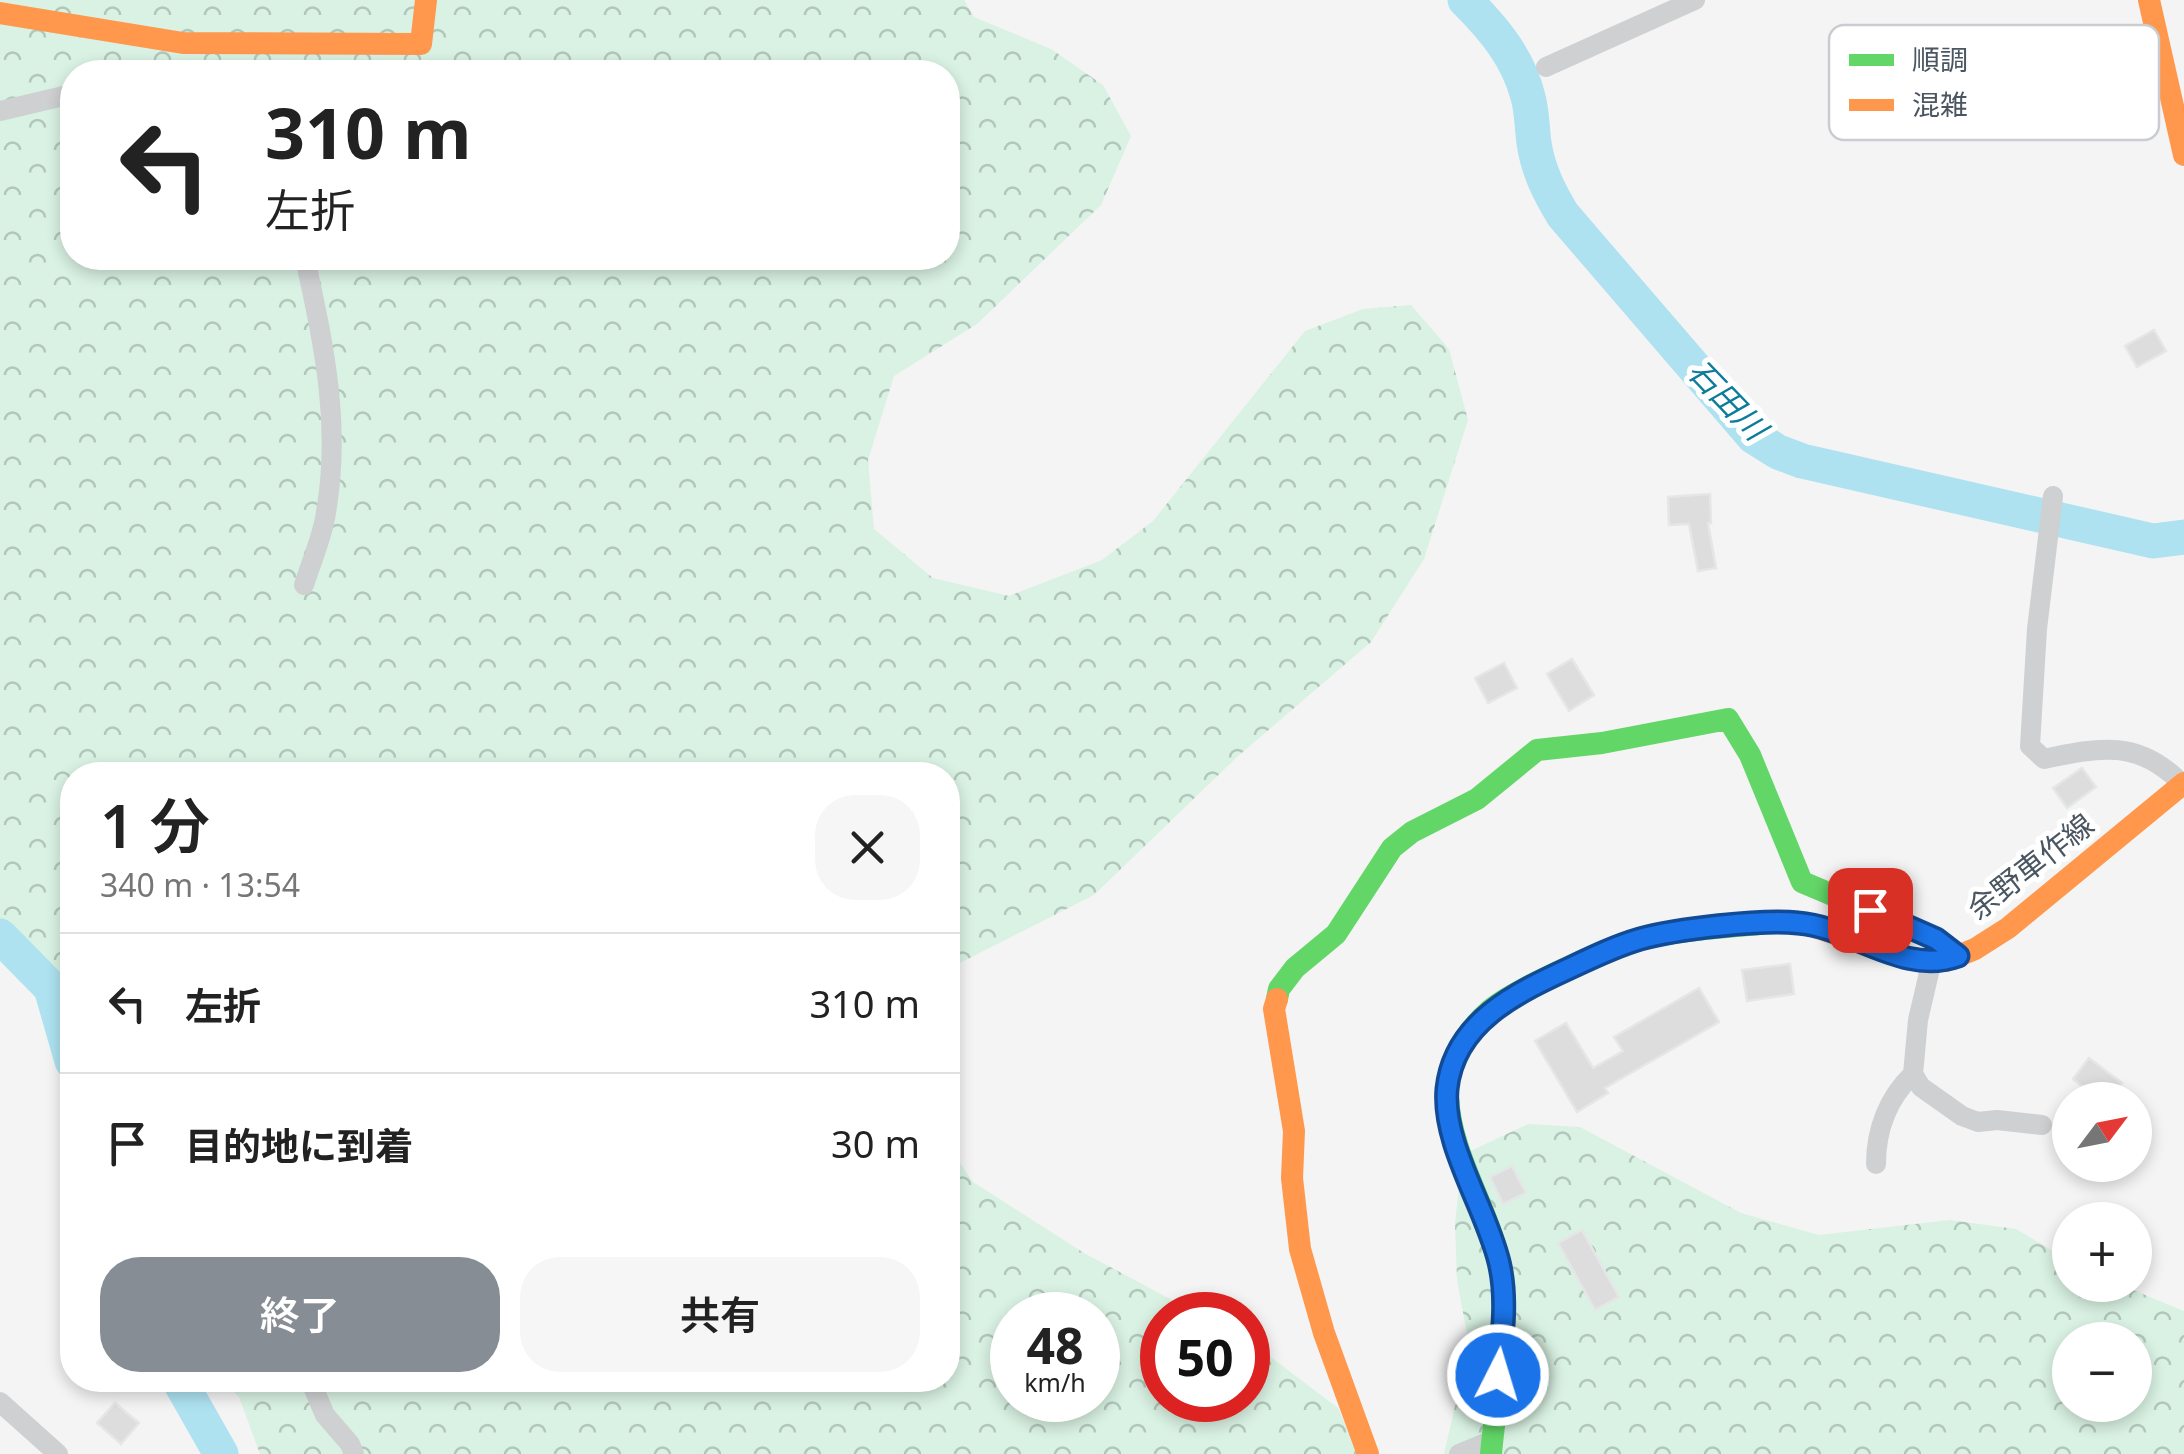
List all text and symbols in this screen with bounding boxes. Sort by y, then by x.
legend [1829,25,2159,140]
text: 順調 [1912,40,1968,78]
text: 310 m [265,84,472,180]
text: 混雑 [1912,85,1968,123]
icon: left [100,100,230,230]
text: 左折 [265,179,355,240]
water label: 石田川 [1679,349,1779,451]
text: 1 分 [100,784,210,866]
button: close [815,795,920,900]
street label: 余野車作線 [1958,803,2102,928]
text: 340 m · 13:54 [100,863,300,906]
pin [1828,868,1913,953]
icon: arrive [1843,883,1898,938]
icon: left [100,976,155,1031]
text: 310 m [809,977,920,1029]
text: 左折 [185,979,261,1031]
north arrow [2052,1082,2152,1182]
map controls [2052,1082,2152,1422]
icon: arrive [100,1116,155,1171]
text: 30 m [831,1117,920,1169]
text: 目的地に到着 [185,1119,413,1171]
button: + [2052,1202,2152,1302]
button: 終了 [100,1257,500,1372]
button: 共有 [520,1257,920,1372]
speed limit sign: 50 [1140,1292,1270,1422]
text: 48 [1026,1311,1084,1379]
button: − [2052,1322,2152,1422]
position arrow [1446,1323,1550,1427]
text: km/h [1024,1365,1086,1399]

